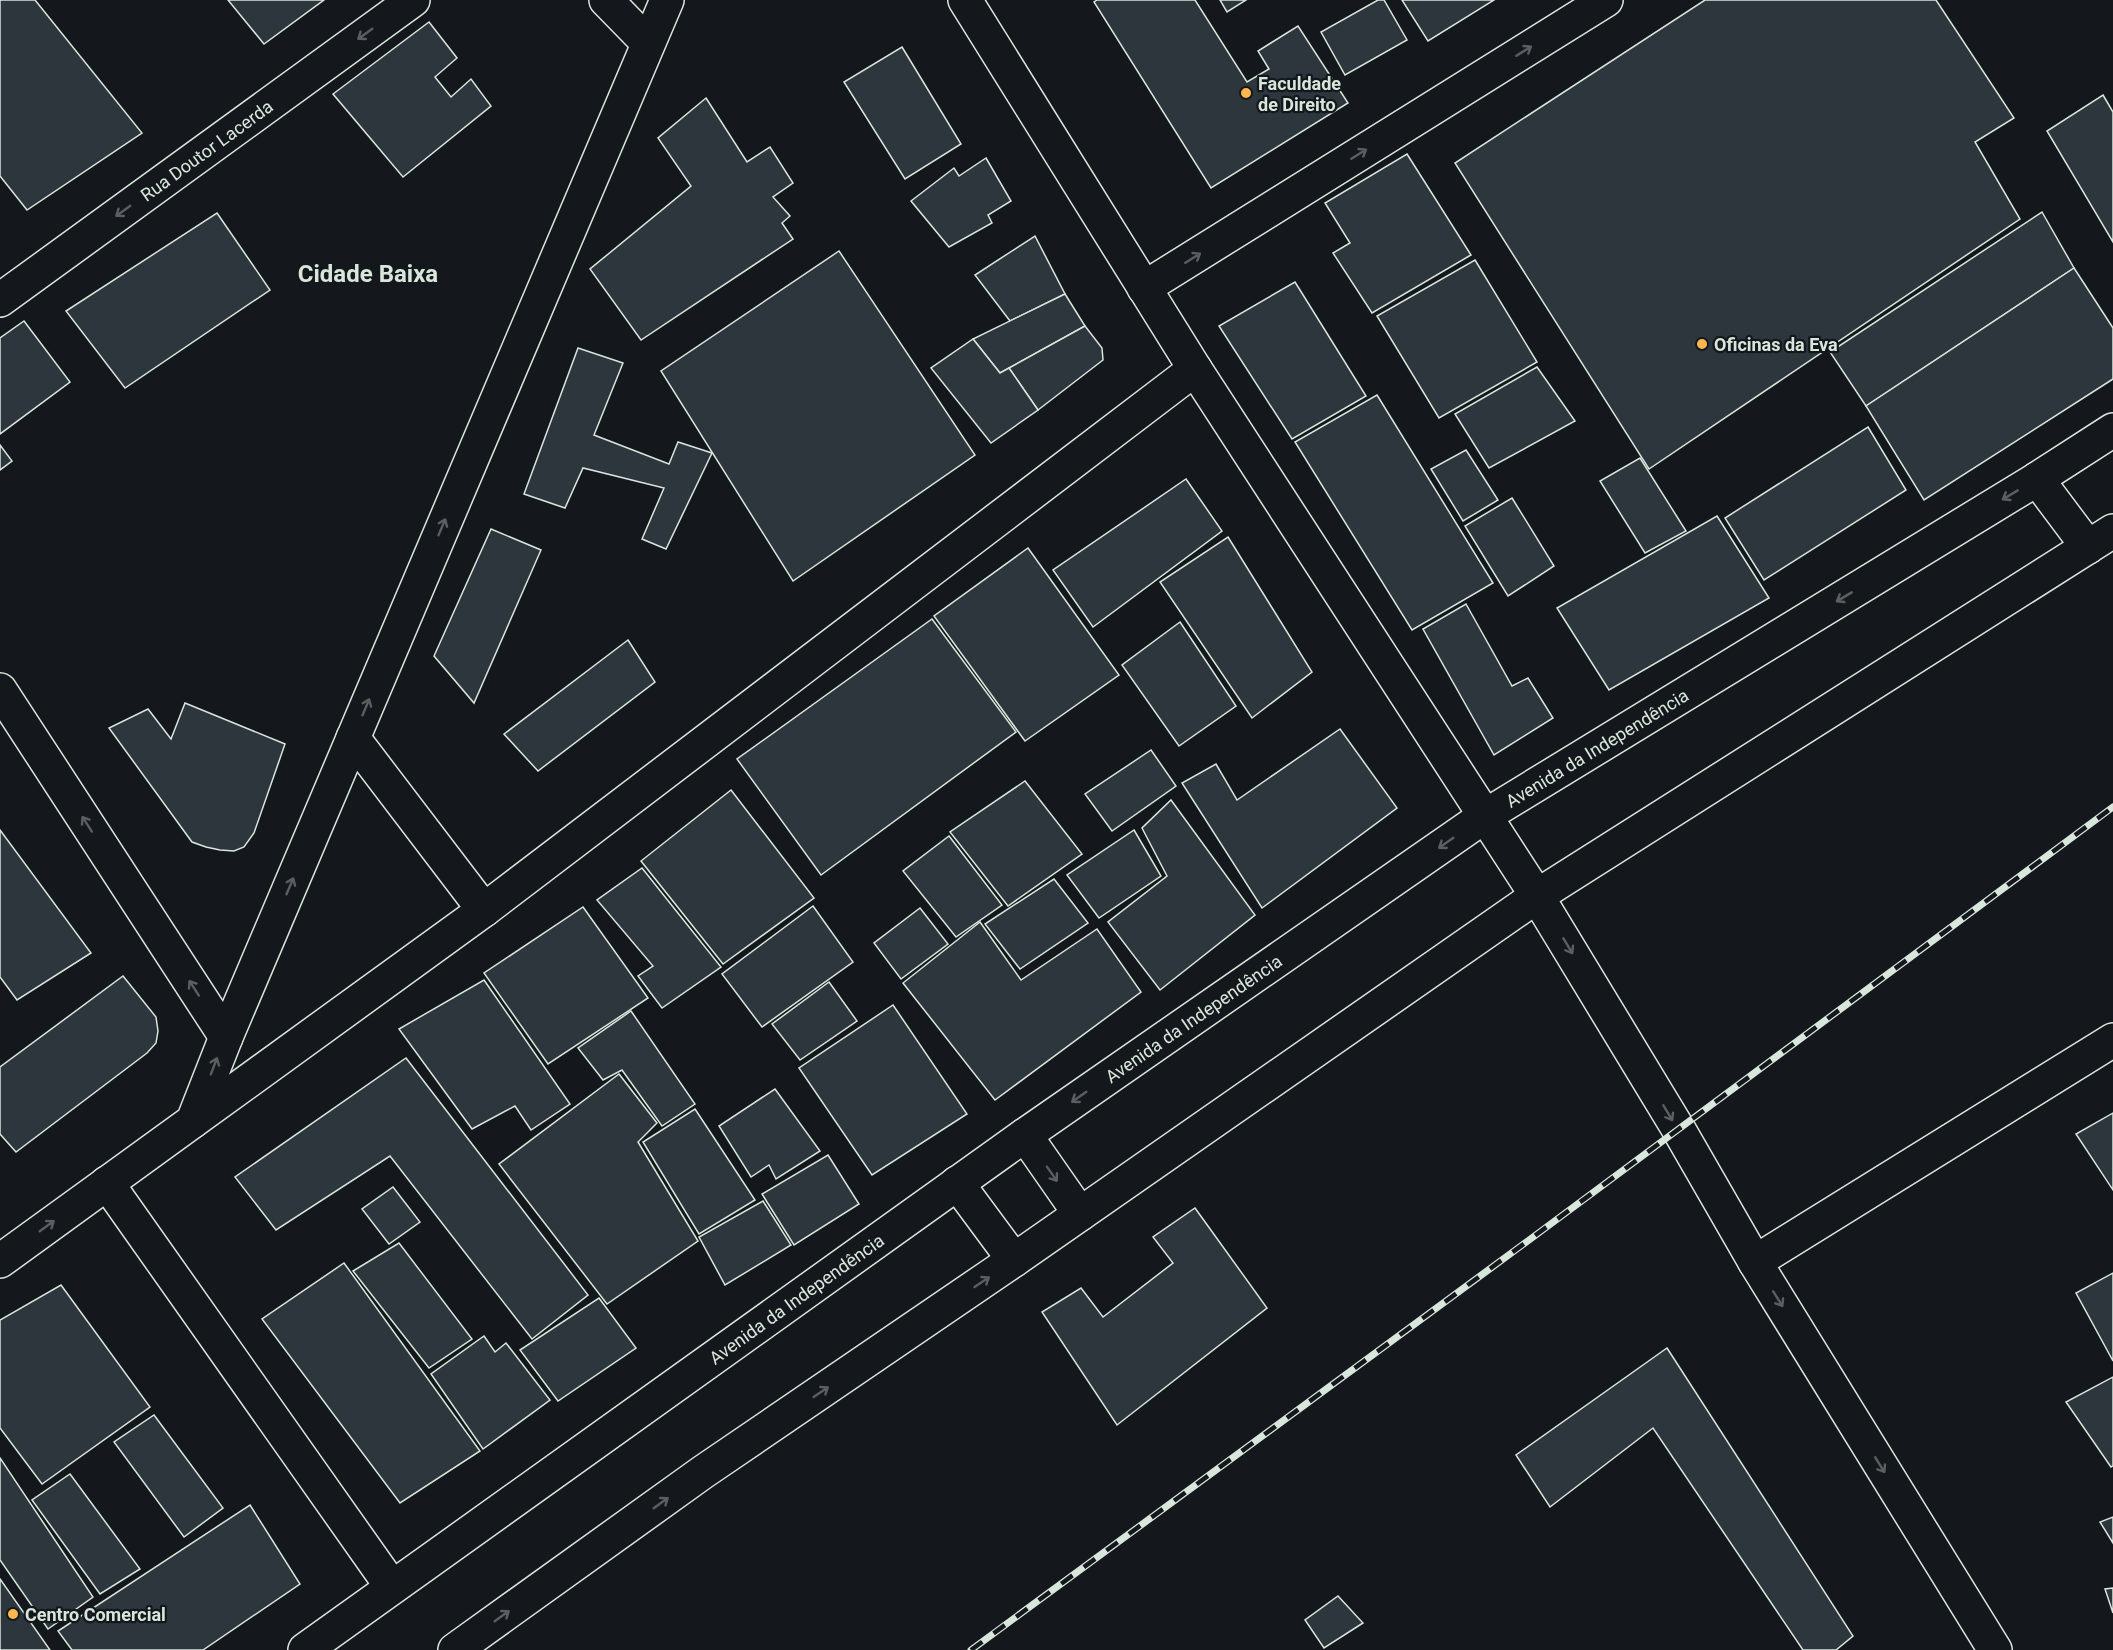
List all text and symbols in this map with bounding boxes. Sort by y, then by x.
one-way arrow [358,28,374,41]
one-way arrow [1515,45,1532,57]
place label: Faculdade de Direito [1258,73,1341,115]
marker: Faculdade de Direito [1239,86,1253,100]
street label: Rua Doutor Lacerda [136,95,276,205]
one-way arrow [1350,148,1367,160]
one-way arrow [115,205,131,217]
one-way arrow [1184,251,1201,263]
district label: Cidade Baixa [298,260,438,288]
place label: Oficinas da Eva [1714,334,1838,355]
marker: Oficinas da Eva [1695,337,1709,351]
one-way arrow [2002,490,2019,502]
one-way arrow [437,519,448,537]
one-way arrow [1836,591,1853,603]
street label: Avenida da Independência [1502,684,1692,811]
one-way arrow [361,698,372,716]
one-way arrow [81,816,93,833]
one-way arrow [1438,837,1455,849]
one-way arrow [284,878,296,896]
one-way arrow [1562,937,1574,954]
street label: Avenida da Independência [1101,950,1286,1087]
one-way arrow [187,979,200,996]
one-way arrow [209,1057,220,1076]
one-way arrow [1071,1091,1087,1103]
one-way arrow [1663,1104,1675,1121]
one-way arrow [1046,1166,1058,1182]
one-way arrow [39,1220,55,1232]
street label: Avenida da Independência [705,1229,888,1368]
one-way arrow [974,1276,990,1288]
one-way arrow [1773,1290,1785,1307]
one-way arrow [813,1386,829,1398]
one-way arrow [1875,1456,1887,1473]
one-way arrow [653,1496,669,1509]
place label: Centro Comercial [25,1604,166,1625]
marker: Centro Comercial [6,1607,20,1621]
one-way arrow [494,1610,510,1622]

